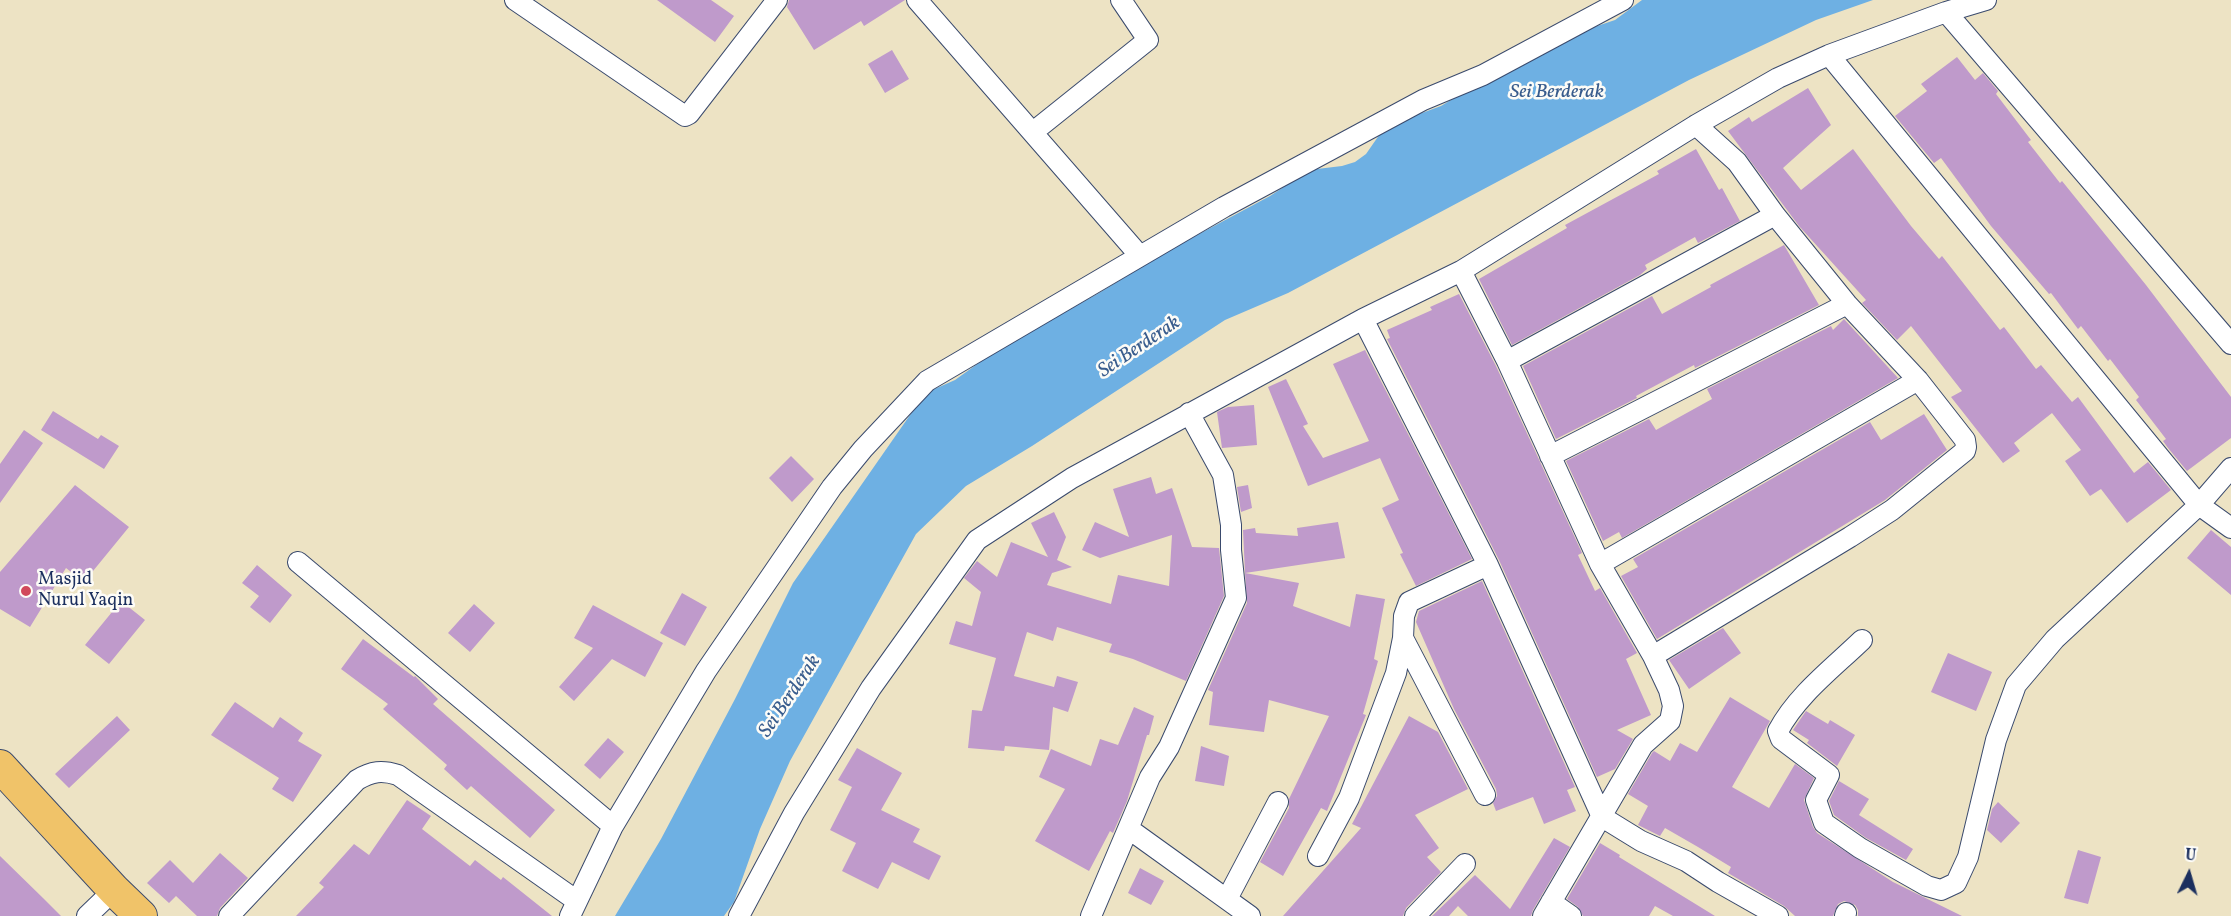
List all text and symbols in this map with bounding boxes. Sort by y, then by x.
water label: Sei Berderak [1510,81,1604,105]
water label: Sei Berderak [1094,312,1186,384]
place label: Masjid Nurul Yaqin [38,570,133,612]
marker: Masjid Nurul Yaqin [19,584,33,598]
water label: Sei Berderak [755,651,827,743]
north arrow [2159,844,2219,904]
text: U [2184,845,2197,868]

